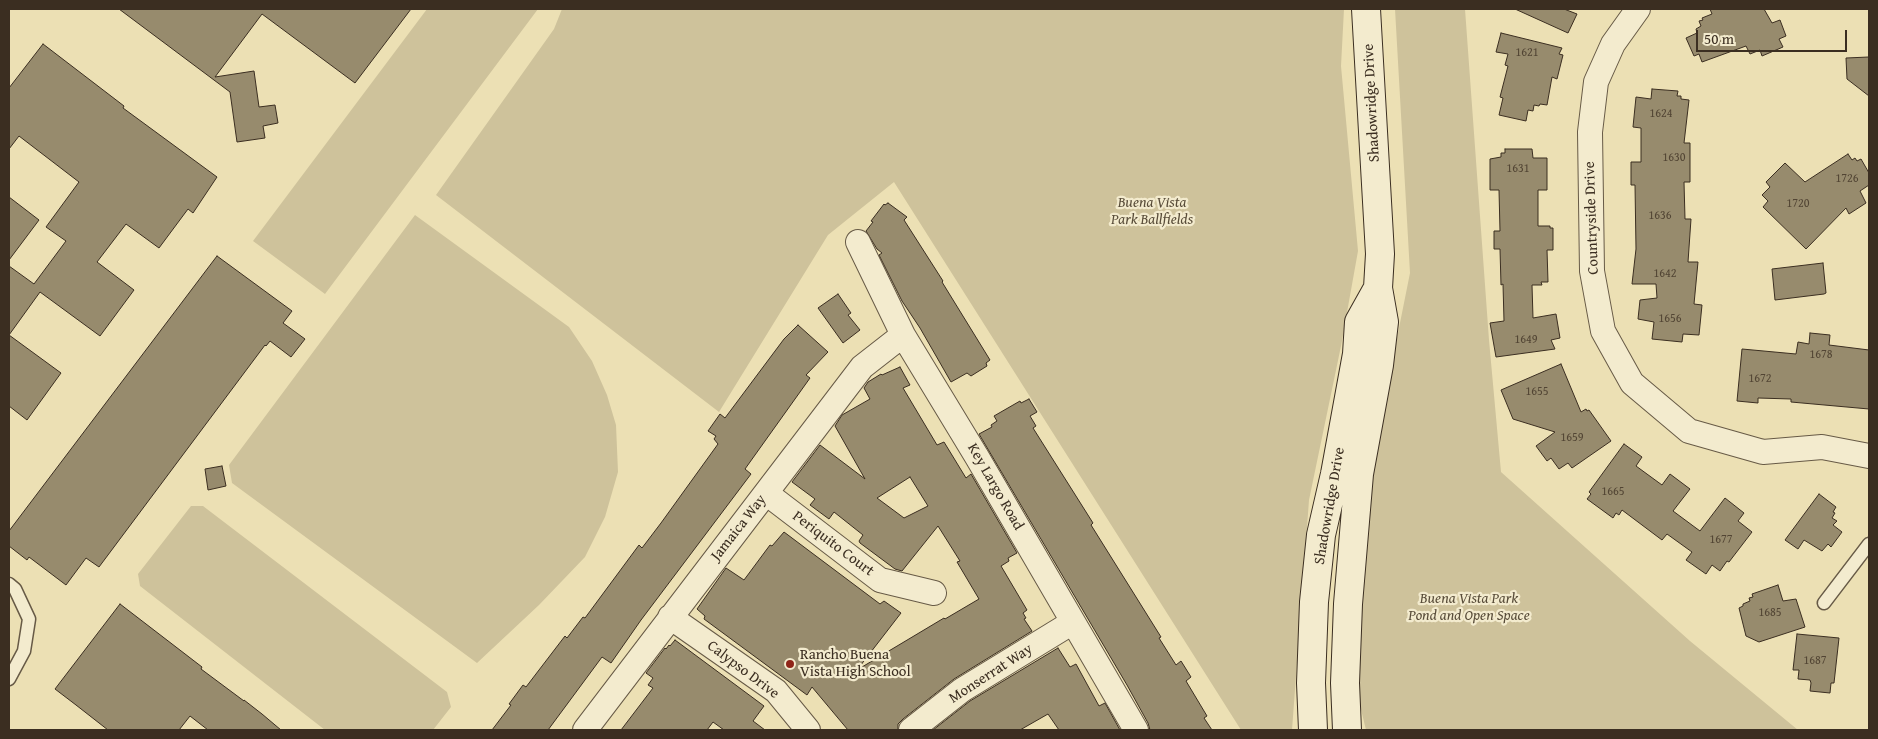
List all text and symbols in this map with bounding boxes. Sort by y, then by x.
scale bar [1698,20,1849,52]
text: 50 m [1704,28,1734,49]
street label: Shadowridge Drive [1360,43,1384,163]
house number: 1621 [1515,46,1539,60]
house number: 1624 [1649,107,1673,121]
house number: 1630 [1662,151,1686,165]
street label: Countryside Drive [1581,161,1603,275]
house number: 1631 [1506,162,1530,176]
house number: 1726 [1835,172,1859,186]
park label: Buena Vista Park Ballfields [1111,194,1193,229]
house number: 1720 [1786,197,1810,211]
house number: 1636 [1648,209,1672,223]
house number: 1642 [1653,267,1677,281]
house number: 1656 [1658,312,1682,326]
house number: 1649 [1514,333,1538,347]
house number: 1678 [1809,348,1833,362]
house number: 1672 [1748,372,1772,386]
house number: 1655 [1525,385,1549,399]
house number: 1659 [1560,431,1584,445]
street label: Key Largo Road [963,440,1027,534]
street label: Shadowridge Drive [1311,446,1349,566]
house number: 1665 [1601,485,1625,499]
street label: Jamaica Way [708,491,770,565]
street label: Periquito Court [789,508,877,580]
house number: 1677 [1709,533,1733,547]
park label: Buena Vista Park Pond and Open Space [1408,590,1530,625]
house number: 1685 [1758,606,1782,620]
street label: Calypso Drive [703,637,783,703]
street label: Monserrat Way [946,640,1036,708]
place label: Rancho Buena Vista High School [800,646,911,681]
house number: 1687 [1803,654,1827,668]
marker: Rancho Buena Vista High School [784,658,796,670]

